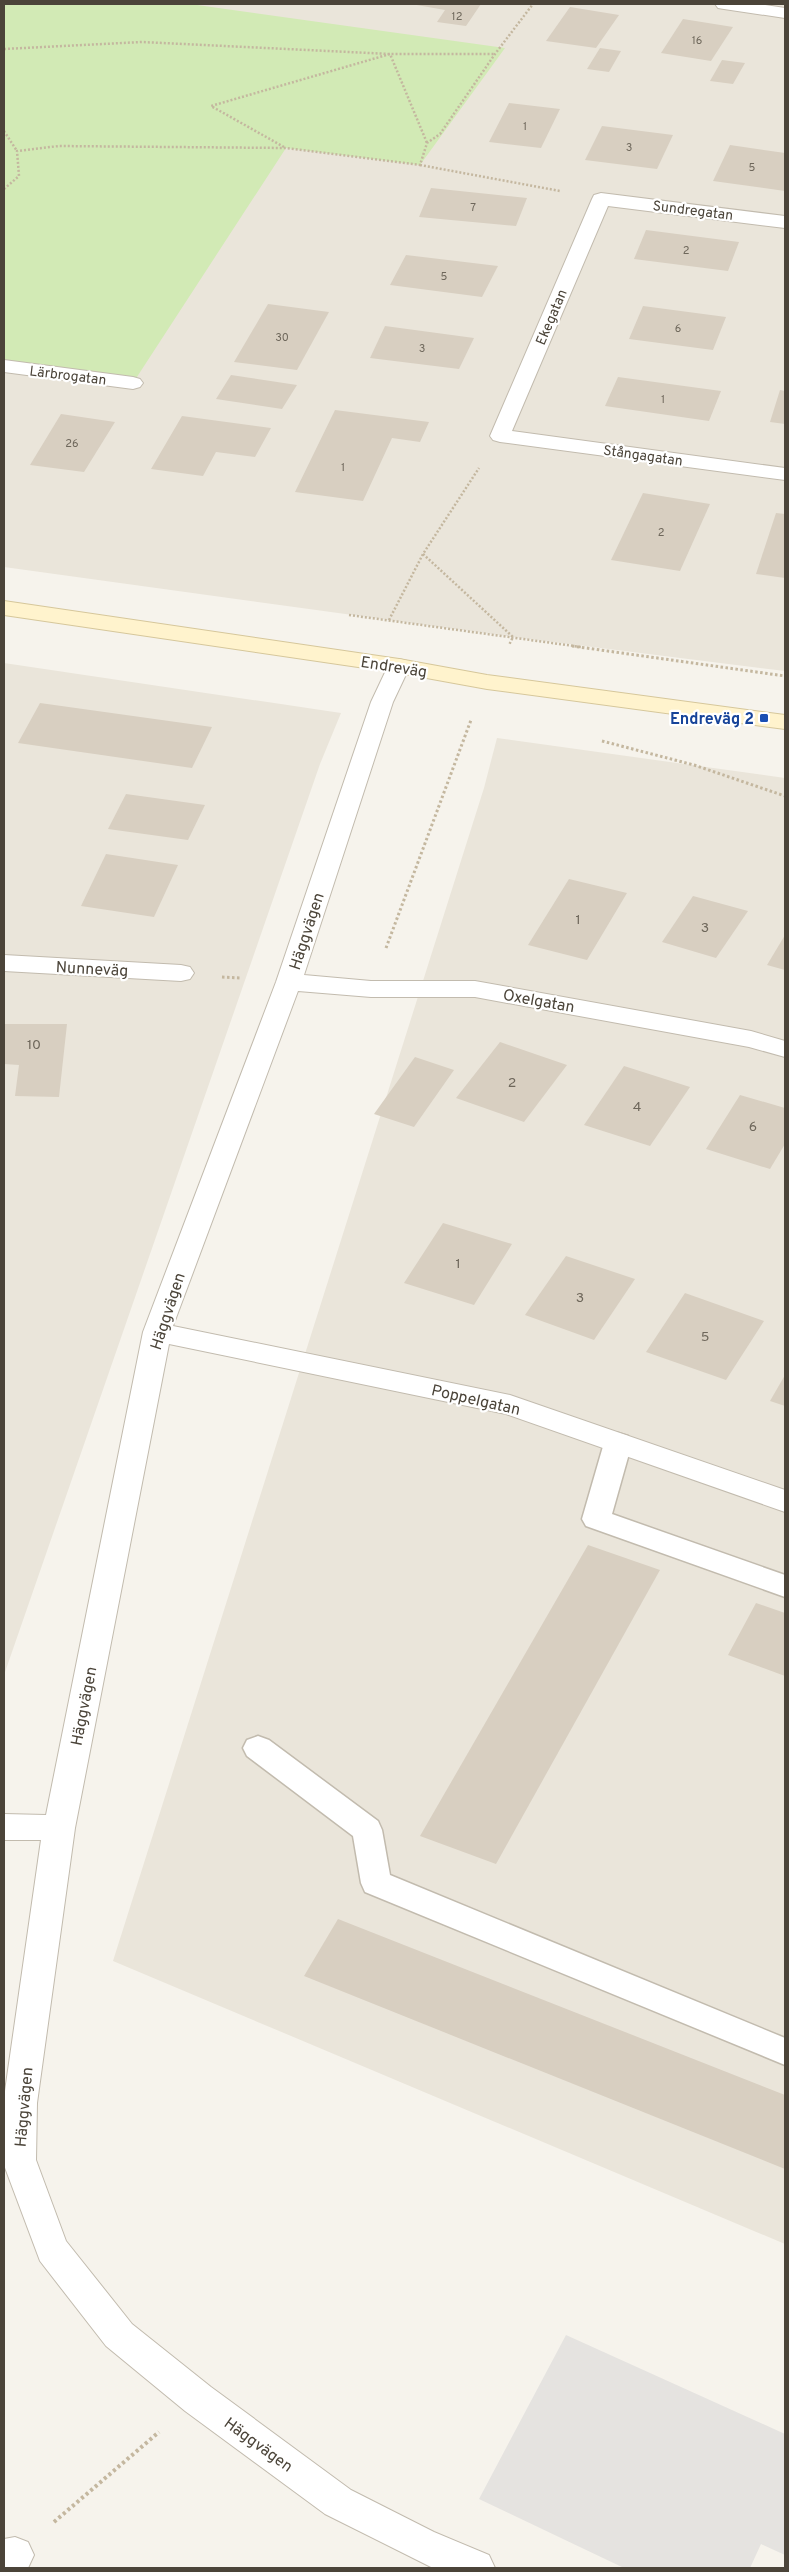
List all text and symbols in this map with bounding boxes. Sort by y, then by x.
house number: 12 [452,10,462,24]
house number: 16 [692,34,702,48]
house number: 1 [523,120,527,134]
house number: 3 [626,141,632,155]
house number: 5 [749,161,756,175]
street label: Sundregatan [652,198,734,225]
house number: 7 [470,201,476,215]
house number: 2 [683,244,689,258]
house number: 5 [441,270,448,284]
street label: Ekegatan [533,287,572,348]
house number: 6 [675,322,681,336]
house number: 30 [275,331,289,345]
house number: 3 [419,342,425,356]
street label: Lärbrogatan [28,363,107,390]
house number: 1 [661,393,665,407]
house number: 26 [65,437,79,451]
street label: Stångagatan [602,442,684,470]
house number: 1 [341,461,345,475]
house number: 2 [658,526,664,540]
street label: Endreväg [359,653,428,683]
place label: Endreväg 2 [670,710,754,730]
marker: Endreväg 2 [758,712,770,724]
street label: Häggvägen [286,890,330,973]
house number: 1 [575,912,581,929]
house number: 3 [701,920,709,937]
street label: Nunneväg [55,958,129,982]
street label: Oxelgatan [501,986,576,1018]
house number: 10 [27,1037,41,1054]
house number: 2 [508,1075,516,1092]
house number: 4 [633,1099,641,1116]
house number: 6 [749,1119,757,1136]
house number: 1 [455,1256,461,1273]
street label: Häggvägen [147,1270,191,1353]
house number: 3 [576,1290,584,1307]
house number: 5 [701,1329,709,1346]
street label: Poppelgatan [429,1381,522,1421]
street label: Häggvägen [67,1665,102,1748]
street label: Häggvägen [12,2066,38,2148]
street label: Häggvägen [219,2414,296,2477]

